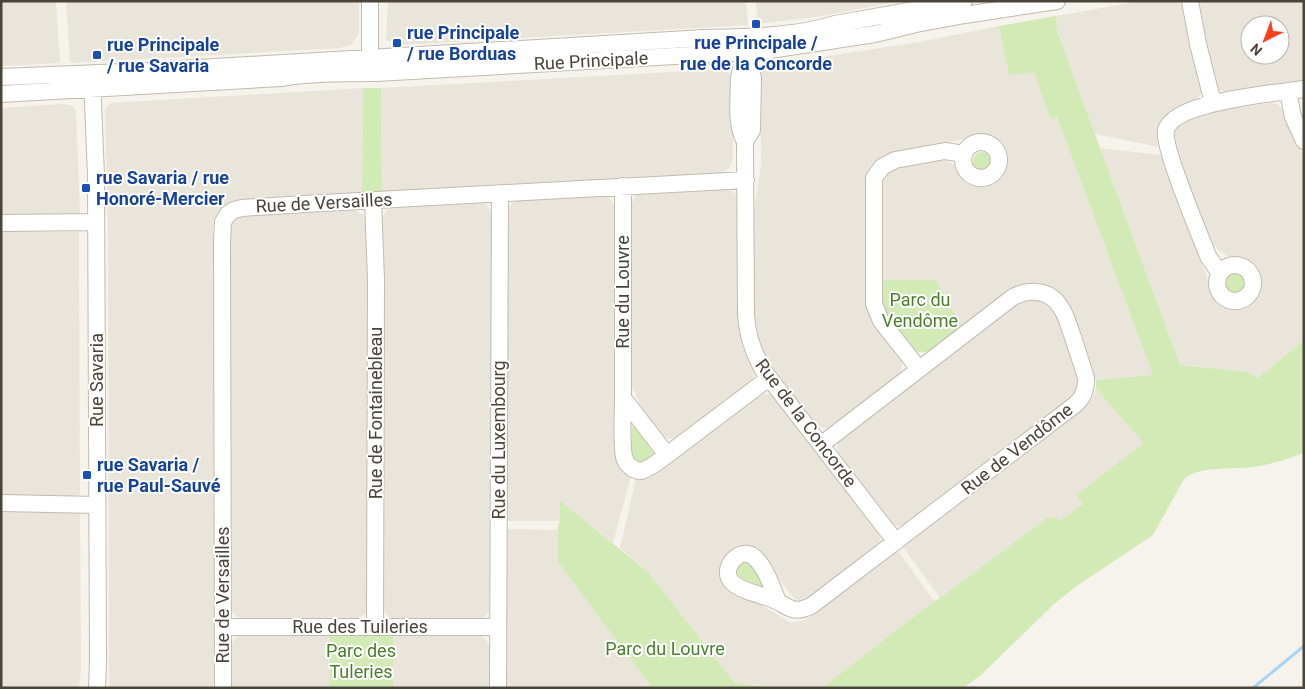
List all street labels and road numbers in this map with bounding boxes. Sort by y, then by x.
street label: Rue Principale [533,47,649,74]
street label: Rue de Versailles [255,188,393,217]
street label: Rue du Louvre [612,235,633,349]
street label: Rue de Fontainebleau [365,327,386,499]
street label: Rue Savaria [86,333,107,427]
street label: Rue de la Concorde [751,354,861,491]
street label: Rue du Luxembourg [488,360,509,520]
street label: Rue de Vendôme [957,399,1077,499]
street label: Rue de Versailles [212,527,233,663]
street label: Rue des Tuileries [292,616,428,637]

